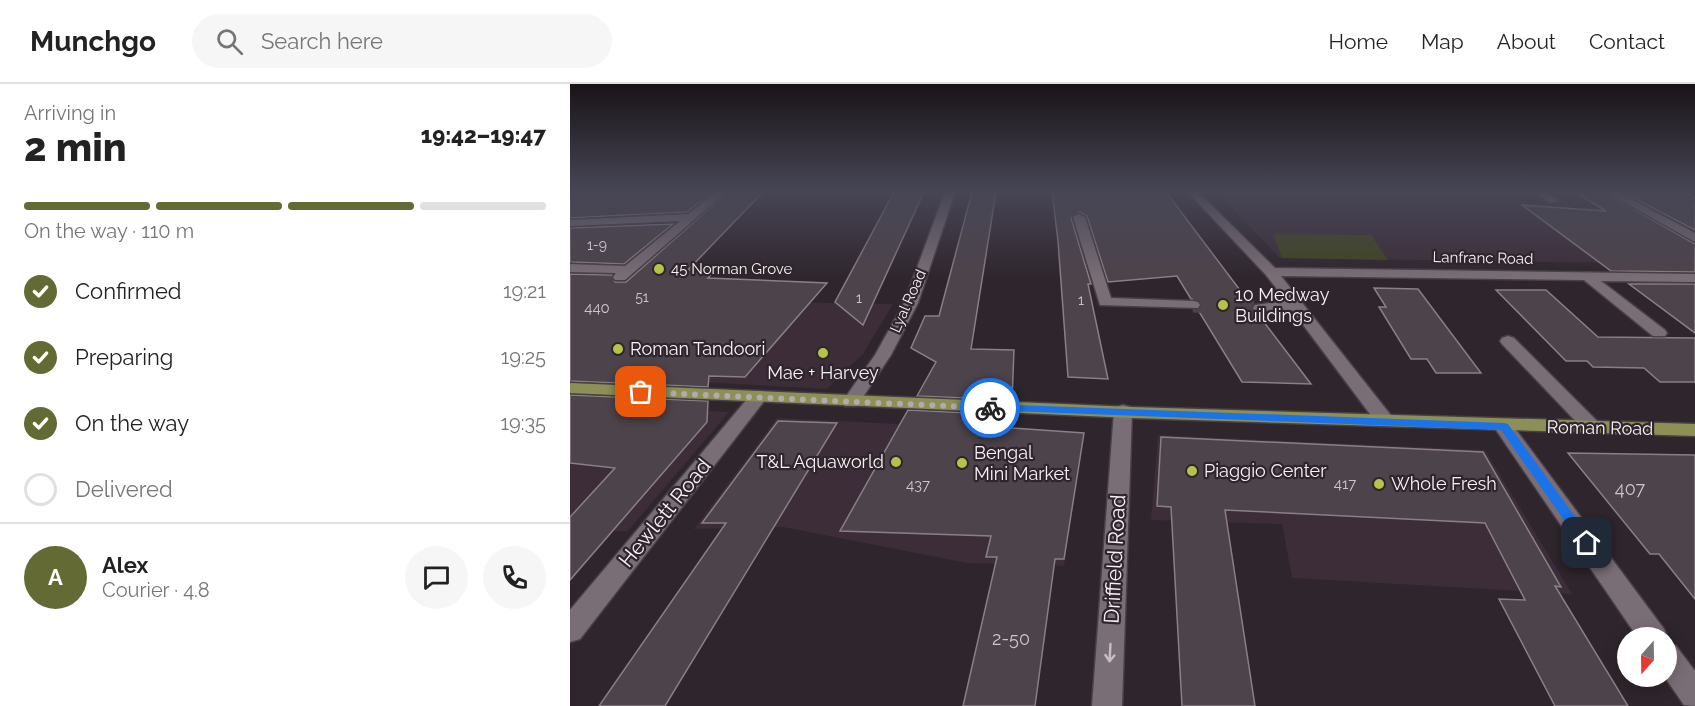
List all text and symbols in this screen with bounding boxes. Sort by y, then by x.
search box [192,14,612,68]
text: Munchgo [30,25,156,58]
icon: search [213,25,246,58]
text: Search here [261,28,383,54]
text: Home [1329,29,1388,54]
text: Map [1421,29,1464,54]
text: About [1497,29,1556,54]
text: Contact [1589,29,1665,54]
text: Arriving in [24,101,116,125]
text: 19:42–19:47 [421,122,546,148]
text: 2 min [24,124,127,170]
text: On the way · 110 m [24,219,194,243]
house number: 1-9 [587,237,607,253]
street label: Lanfranc Road [1432,248,1534,268]
place label: 45 Norman Grove [671,260,793,278]
marker: 45 Norman Grove [652,262,666,276]
street label: Lyal Road [886,267,930,335]
icon: check [24,275,57,308]
text: Confirmed [75,278,182,304]
text: 19:21 [503,279,546,303]
place label: 10 Medway Buildings [1235,284,1330,326]
house number: 51 [635,289,649,305]
house number: 1 [856,290,862,306]
house number: 1 [1078,292,1084,308]
marker: 10 Medway Buildings [1216,298,1230,312]
house number: 440 [584,299,610,317]
place label: Roman Tandoori [630,338,765,359]
icon: check [24,341,57,374]
marker: Roman Tandoori [611,342,625,356]
text: Preparing [75,344,173,370]
text: 19:25 [501,345,546,369]
marker: Mae + Harvey [816,346,830,360]
place label: Mae + Harvey [767,362,879,383]
pin [615,366,666,417]
icon: bag [624,375,657,408]
courier [960,378,1020,438]
icon: bike [974,392,1007,425]
icon: check [24,407,57,440]
text: On the way [75,410,189,436]
text: 19:35 [500,411,546,435]
street label: Roman Road [1546,416,1654,439]
place label: Bengal Mini Market [974,442,1070,484]
place label: T&L Aquaworld [756,451,884,472]
street label: Hewlett Road [613,453,716,572]
marker: T&L Aquaworld [889,455,903,469]
marker: Bengal Mini Market [955,456,969,470]
place label: Piaggio Center [1204,460,1327,481]
marker: Piaggio Center [1185,464,1199,478]
place label: Whole Fresh [1391,473,1497,494]
house number: 417 [1334,475,1356,493]
text: Delivered [75,476,173,502]
house number: 437 [906,476,930,494]
marker: Whole Fresh [1372,477,1386,491]
house number: 407 [1615,478,1646,499]
street label: Driffield Road [1099,494,1130,624]
pin [1561,517,1612,568]
icon: home [1570,526,1603,559]
button: chat [405,546,468,609]
button: phone [483,546,546,609]
text: Alex [102,552,148,578]
text: A [48,564,63,590]
text: Courier · 4.8 [102,578,210,602]
north arrow [1617,627,1677,687]
map controls [1617,627,1677,687]
house number: 2-50 [992,628,1030,649]
one-way arrow [1105,643,1116,663]

